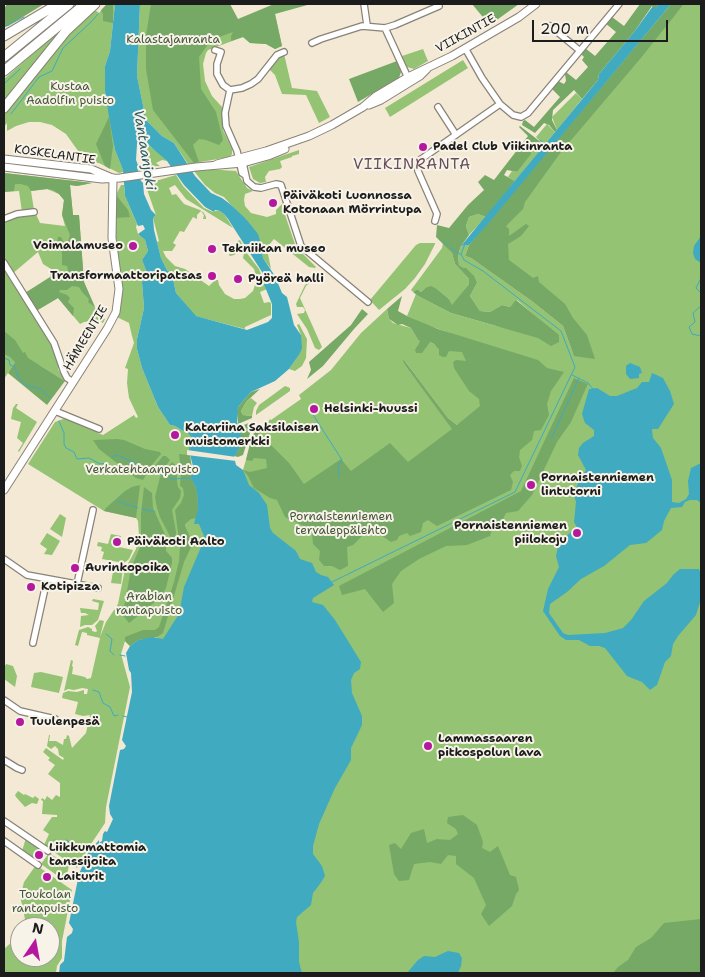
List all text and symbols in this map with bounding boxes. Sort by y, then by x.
scale bar [535,10,671,42]
street label: VIIKINTIE [434,12,498,56]
text: 200 m [540,19,589,39]
park label: Kalastajanranta [126,33,220,47]
park label: Kustaa Aadolfin puisto [26,80,114,108]
water label: Vantaanjoki [129,109,159,191]
place label: Padel Club Viikinranta [433,140,573,154]
marker: Padel Club Viikinranta [417,141,429,153]
street label: KOSKELANTIE [13,142,97,168]
district label: VIIKINRANTA [352,156,472,174]
place label: Päiväkoti Luonnossa Kotonaan Mörrintupa [283,189,422,217]
marker: Päiväkoti Luonnossa Kotonaan Mörrintupa [267,197,279,209]
place label: Voimalamuseo [33,239,123,253]
marker: Voimalamuseo [127,240,139,252]
place label: Tekniikan museo [222,242,325,256]
marker: Tekniikan museo [206,243,218,255]
place label: Transformaattoripatsas [50,269,202,283]
marker: Transformaattoripatsas [206,270,218,282]
place label: Pyöreä halli [248,272,324,286]
marker: Pyöreä halli [232,273,244,285]
street label: HÄMEENTIE [61,303,111,373]
place label: Helsinki-huussi [324,402,418,416]
marker: Helsinki-huussi [308,403,320,415]
place label: Katariina Saksilaisen muistomerkki [185,421,319,449]
marker: Katariina Saksilaisen muistomerkki [169,429,181,441]
park label: Verkatehtaanpuisto [85,463,199,477]
place label: Pornaistenniemen lintutorni [541,471,654,499]
marker: Pornaistenniemen lintutorni [525,479,537,491]
park label: Pornaistenniemen tervaleppälehto [290,510,392,538]
place label: Pornaistenniemen piilokoju [454,519,567,547]
marker: Pornaistenniemen piilokoju [571,527,583,539]
place label: Päiväkoti Aalto [127,535,225,549]
marker: Päiväkoti Aalto [111,536,123,548]
place label: Aurinkopoika [85,561,169,575]
marker: Aurinkopoika [69,562,81,574]
place label: Kotipizza [41,580,100,594]
marker: Kotipizza [25,581,37,593]
park label: Arabian rantapuisto [116,590,182,618]
place label: Tuulenpesä [30,715,100,729]
marker: Tuulenpesä [14,716,26,728]
place label: Lammassaaren pitkospolun lava [438,732,541,760]
marker: Lammassaaren pitkospolun lava [422,740,434,752]
place label: Liikkumattomia tanssijoita [49,841,146,869]
marker: Liikkumattomia tanssijoita [33,849,45,861]
place label: Laiturit [57,870,104,884]
marker: Laiturit [41,871,53,883]
park label: Toukolan rantapuisto [12,888,78,916]
north arrow [10,917,60,967]
text: N [31,918,45,938]

